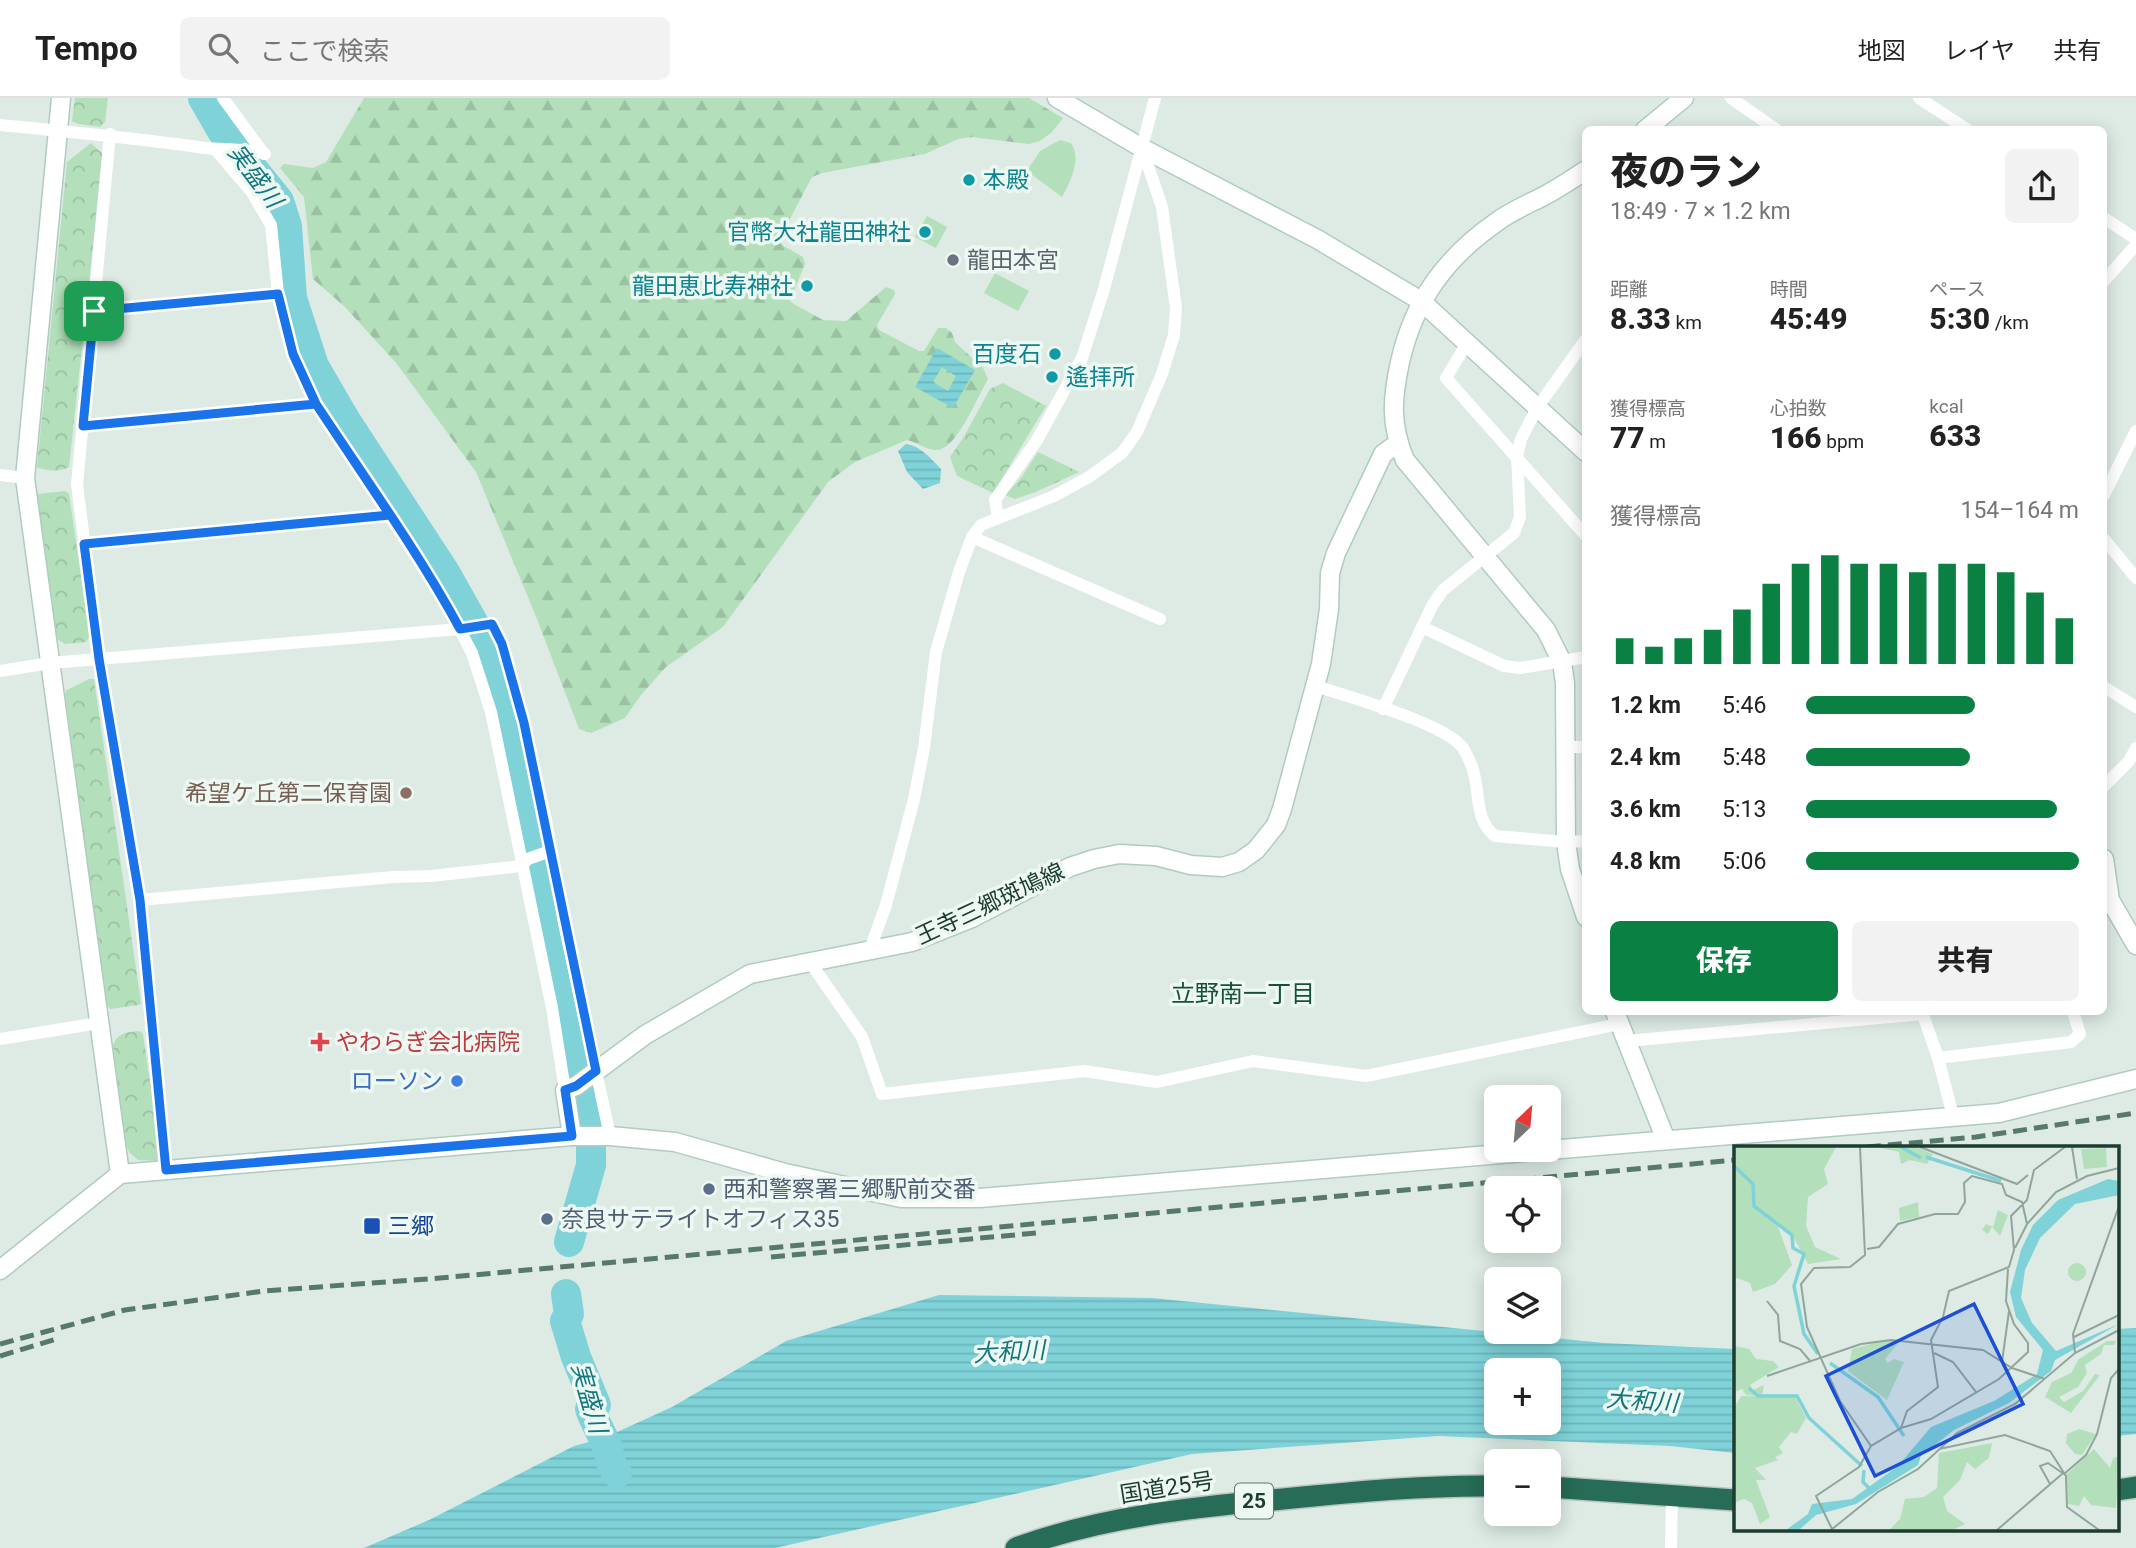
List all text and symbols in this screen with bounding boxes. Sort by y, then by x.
search box [180,17,670,80]
text: Tempo [35,29,138,68]
icon: search [204,29,242,67]
text: ここで検索 [260,36,390,66]
text: 地図 [1858,37,1906,65]
text: レイヤ [1944,37,2015,65]
text: 共有 [2053,37,2101,65]
water label: 実盛川 [222,139,290,216]
button: share [2005,149,2079,223]
text: 夜のラン [1610,150,1762,194]
place label: 本殿 [983,167,1029,194]
marker: 本殿 [961,172,977,188]
text: 18:49 · 7 × 1.2 km [1610,198,1791,225]
place label: 官幣大社龍田神社 [727,219,911,246]
marker: 官幣大社龍田神社 [917,224,933,240]
place label: 龍田本宮 [967,247,1059,274]
marker: 龍田本宮 [945,252,961,268]
place label: 龍田恵比寿神社 [632,273,793,300]
marker: 龍田恵比寿神社 [799,278,815,294]
text: 距離 [1610,278,1648,301]
text: 時間 [1770,278,1808,301]
text: ペース [1929,278,1985,301]
pin [64,281,124,341]
icon: arrive [75,292,113,330]
text: 8.33 [1610,301,1671,336]
text: 45:49 [1770,301,1848,336]
text: 5:30 [1929,301,1990,336]
text: km [1671,311,1702,334]
text: /km [1990,311,2029,334]
place label: 百度石 [972,341,1041,368]
marker: 百度石 [1047,346,1063,362]
place label: 遙拝所 [1066,364,1135,391]
marker: 遙拝所 [1044,369,1060,385]
text: kcal [1929,395,1964,418]
text: 獲得標高 [1610,397,1686,420]
text: 心拍数 [1770,397,1827,420]
text: 633 [1929,418,1981,453]
text: 77 [1610,420,1645,455]
text: 166 [1770,420,1822,455]
text: m [1645,430,1666,453]
text: bpm [1822,430,1864,453]
text: 154–164 m [1960,497,2079,524]
text: 獲得標高 [1610,503,1702,530]
text: 1.2 km [1610,692,1681,719]
text: 5:46 [1722,692,1766,719]
text: 2.4 km [1610,744,1681,771]
text: 5:48 [1722,744,1766,771]
place label: 希望ケ丘第二保育園 [185,780,392,807]
marker: 希望ケ丘第二保育園 [398,785,414,801]
text: 3.6 km [1610,796,1681,823]
text: 5:13 [1722,796,1766,823]
text: 4.8 km [1610,848,1681,875]
text: 5:06 [1722,848,1766,875]
street label: 王寺三郷斑鳩線 [911,858,1069,950]
button: 保存 [1610,921,1838,1001]
button: 共有 [1852,921,2079,1001]
district label: 立野南一丁目 [1171,980,1315,1008]
place label: やわらぎ会北病院 [336,1029,520,1056]
marker: やわらぎ会北病院 [310,1032,330,1052]
place label: ローソン [351,1068,443,1095]
marker: ローソン [449,1073,465,1089]
north arrow [1484,1085,1561,1162]
map controls [1484,1085,1561,1526]
inset map [1734,1146,2118,1530]
place label: 西和警察署三郷駅前交番 [723,1176,976,1203]
button: locate [1484,1176,1561,1253]
marker: 西和警察署三郷駅前交番 [701,1181,717,1197]
place label: 奈良サテライトオフィス35 [561,1206,839,1233]
marker: 奈良サテライトオフィス35 [539,1211,555,1227]
place label: 三郷 [388,1213,434,1240]
marker: 三郷 [362,1216,382,1236]
button: layers [1484,1267,1561,1344]
water label: 大和川 [972,1336,1049,1368]
button: + [1484,1358,1561,1435]
water label: 実盛川 [566,1360,613,1439]
water label: 大和川 [1605,1385,1682,1418]
button: − [1484,1449,1561,1526]
street label: 国道25号 [1118,1467,1216,1509]
road number: 25 [1235,1484,1273,1518]

